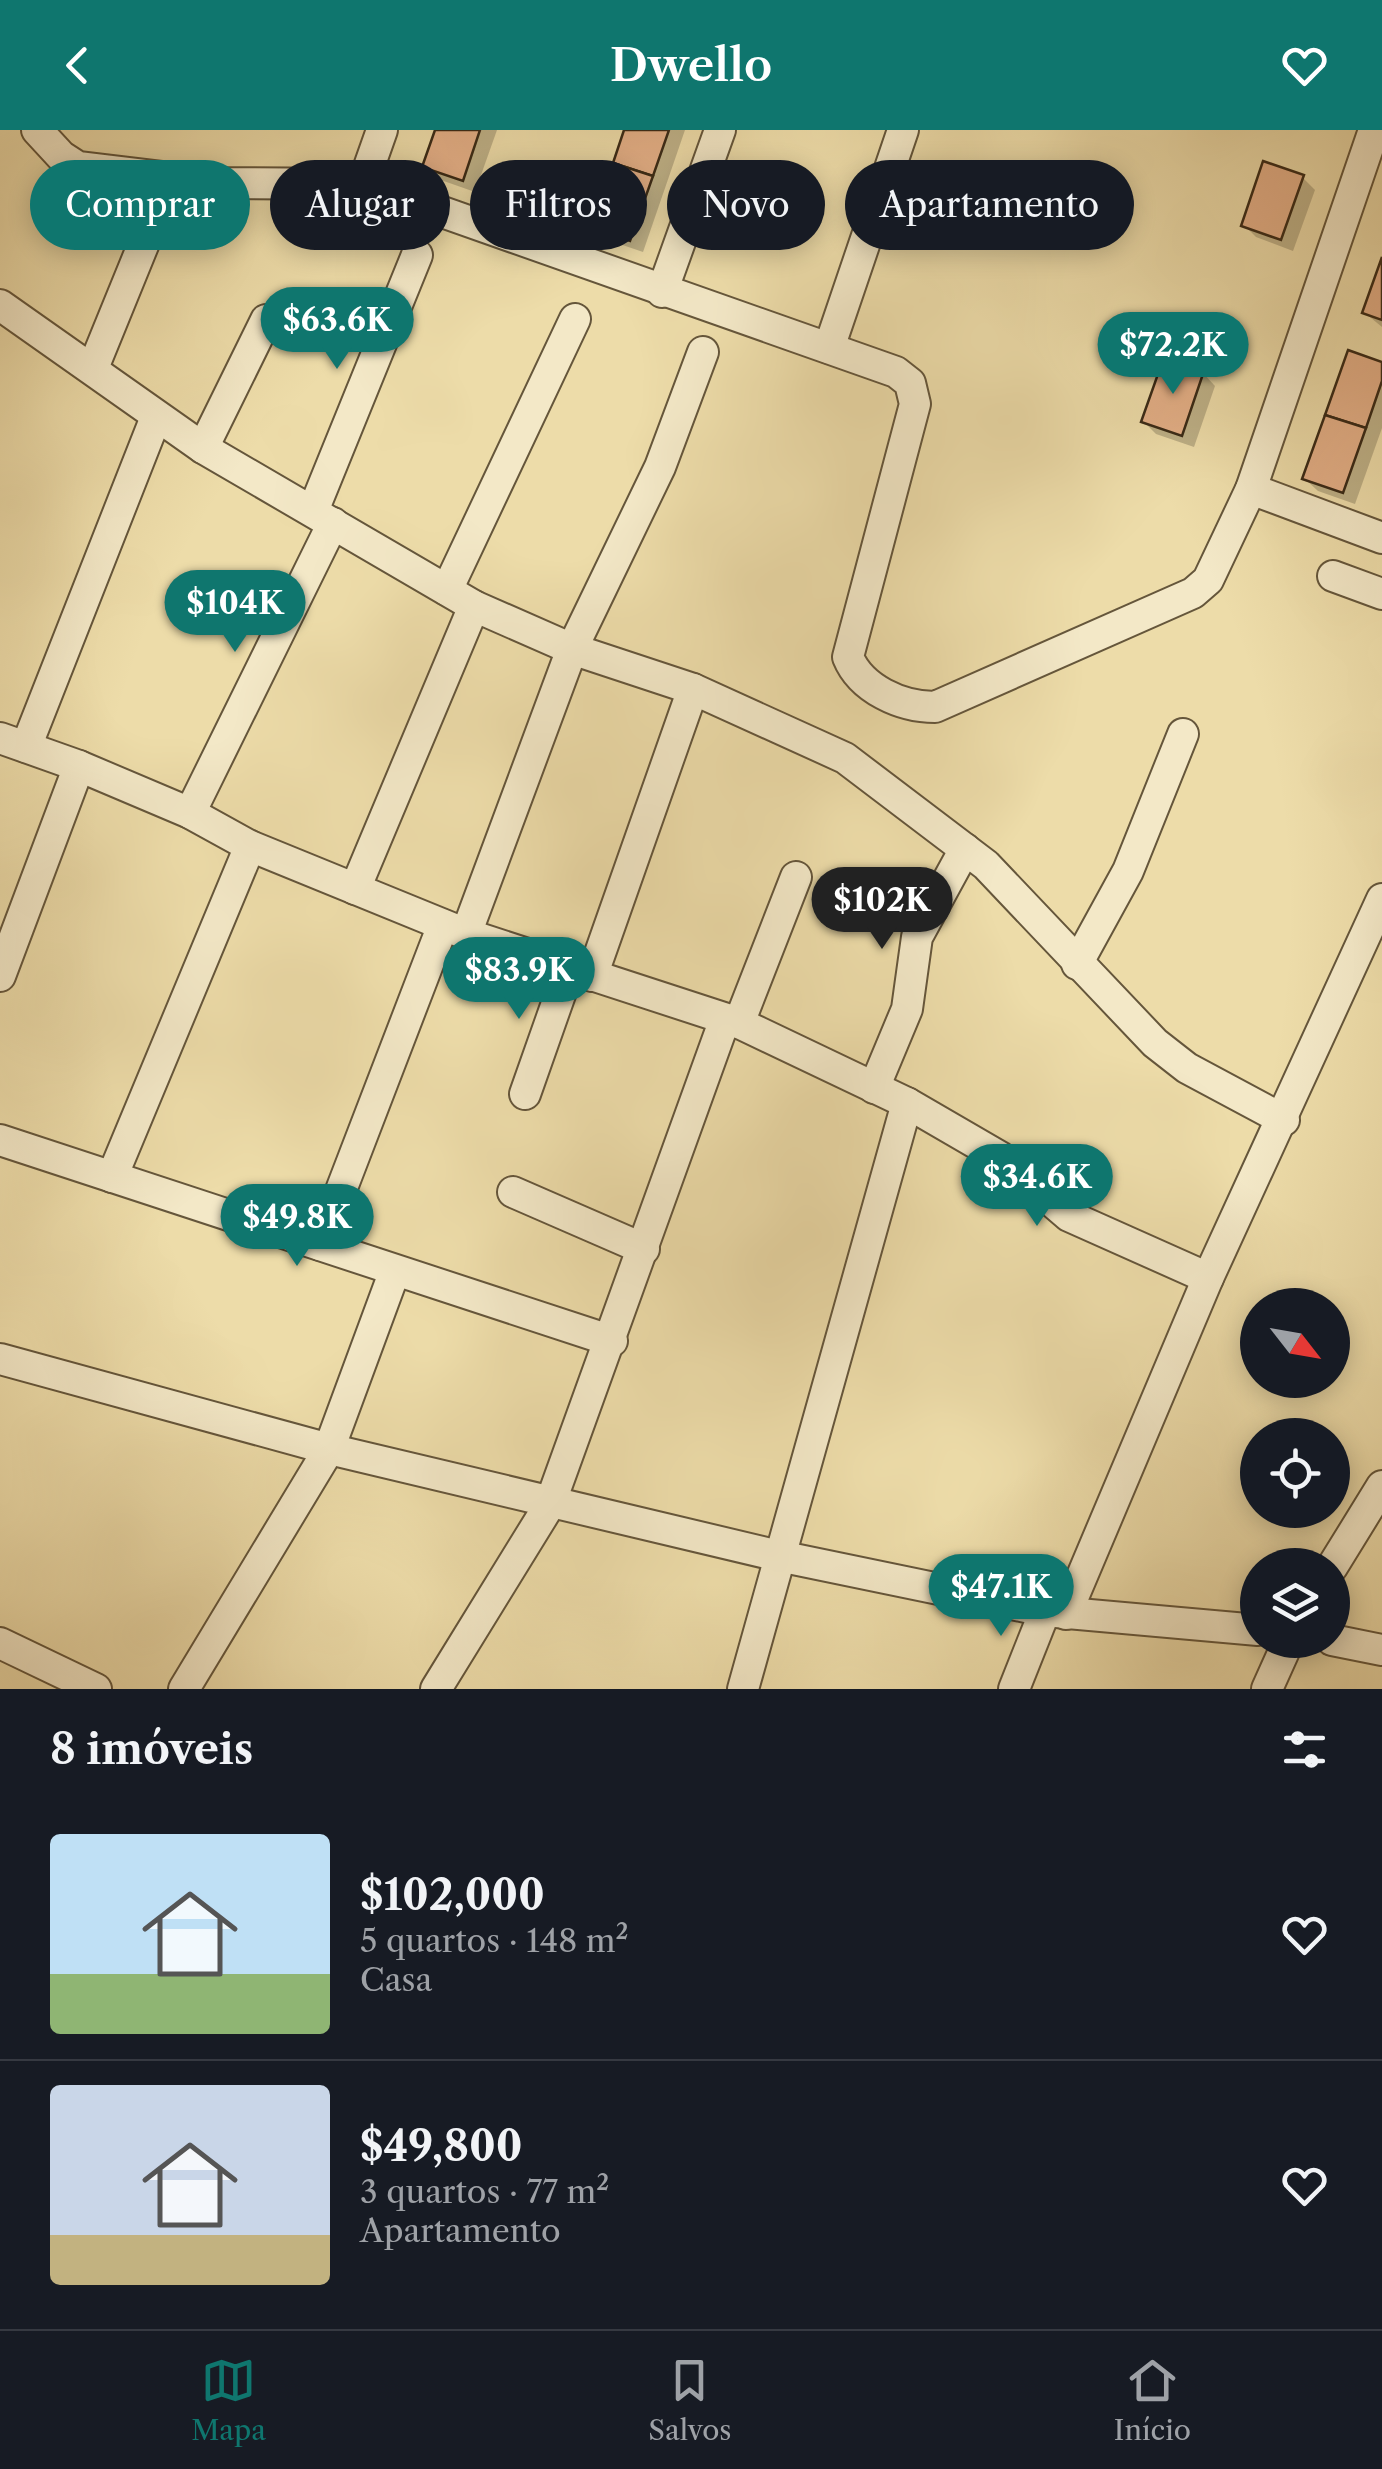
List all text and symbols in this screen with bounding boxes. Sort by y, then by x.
text: Dwello [610,37,772,93]
icon: back [50,38,105,93]
icon: heart [1277,38,1332,93]
chip: Comprar [30,160,250,250]
chip: Alugar [270,160,450,250]
chip: Filtros [470,160,647,250]
chip: Novo [667,160,825,250]
chip: Apartamento [845,160,1134,250]
pin: $63.6K [256,287,418,372]
text: $63.6K [283,300,391,339]
pin: $72.2K [1092,312,1254,397]
text: $72.2K [1120,325,1226,364]
pin: $104K [165,570,305,655]
text: $104K [187,583,283,622]
pin: $102K [812,867,952,952]
text: $102K [834,880,930,919]
pin: $83.9K [438,937,600,1022]
text: $83.9K [465,950,573,989]
pin: $34.6K [956,1144,1118,1229]
text: $34.6K [983,1157,1091,1196]
pin: $49.8K [216,1184,378,1269]
text: $49.8K [243,1197,351,1236]
north arrow [1240,1288,1350,1398]
map controls [1240,1288,1350,1658]
button: locate [1240,1418,1350,1528]
button: layers [1240,1548,1350,1658]
pin: $47.1K [920,1554,1082,1639]
text: $47.1K [951,1567,1051,1606]
icon: filters [1277,1722,1332,1777]
text: 8 imóveis [50,1723,253,1775]
text: $102,000 [360,1869,545,1921]
icon: home [130,1874,250,1994]
icon: heart [1277,1907,1332,1962]
text: 5 quartos · 148 m² [360,1921,629,1960]
text: Casa [360,1960,432,1999]
text: $49,800 [360,2120,523,2172]
icon: home [130,2125,250,2245]
icon: heart [1277,2158,1332,2213]
text: 3 quartos · 77 m² [360,2172,609,2211]
text: Apartamento [360,2211,561,2250]
tab: Mapa [191,2353,266,2447]
tab: Salvos [648,2353,732,2447]
tab: Início [1114,2353,1191,2447]

